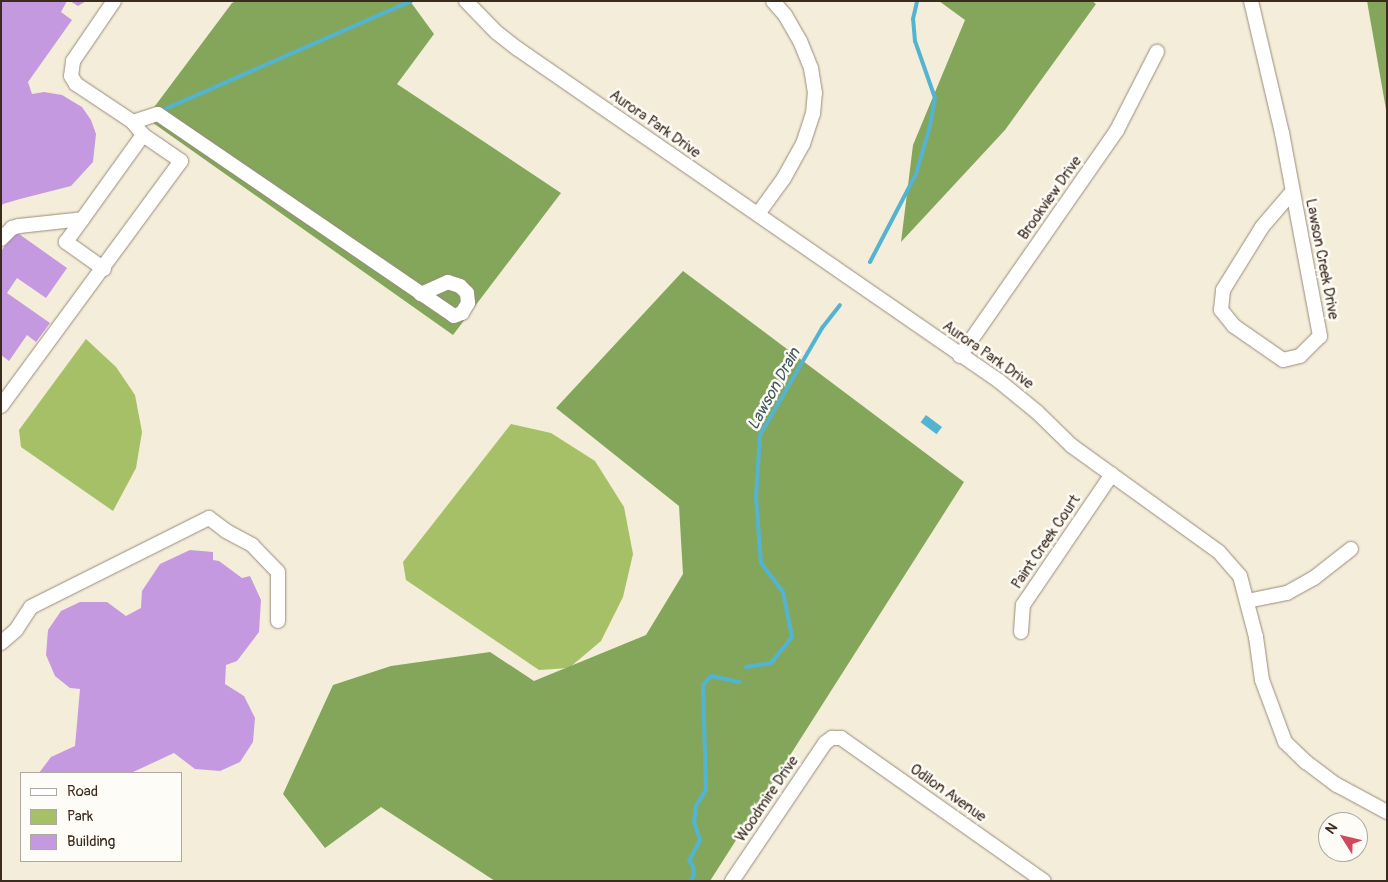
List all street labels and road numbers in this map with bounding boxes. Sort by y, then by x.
street label: Aurora Park Drive [606,86,704,162]
street label: Brookview Drive [1014,153,1086,243]
street label: Lawson Creek Drive [1301,197,1343,321]
street label: Aurora Park Drive [939,317,1037,393]
street label: Paint Creek Court [1008,492,1084,592]
street label: Woodmire Drive [732,753,802,845]
street label: Odilon Avenue [906,760,990,826]

